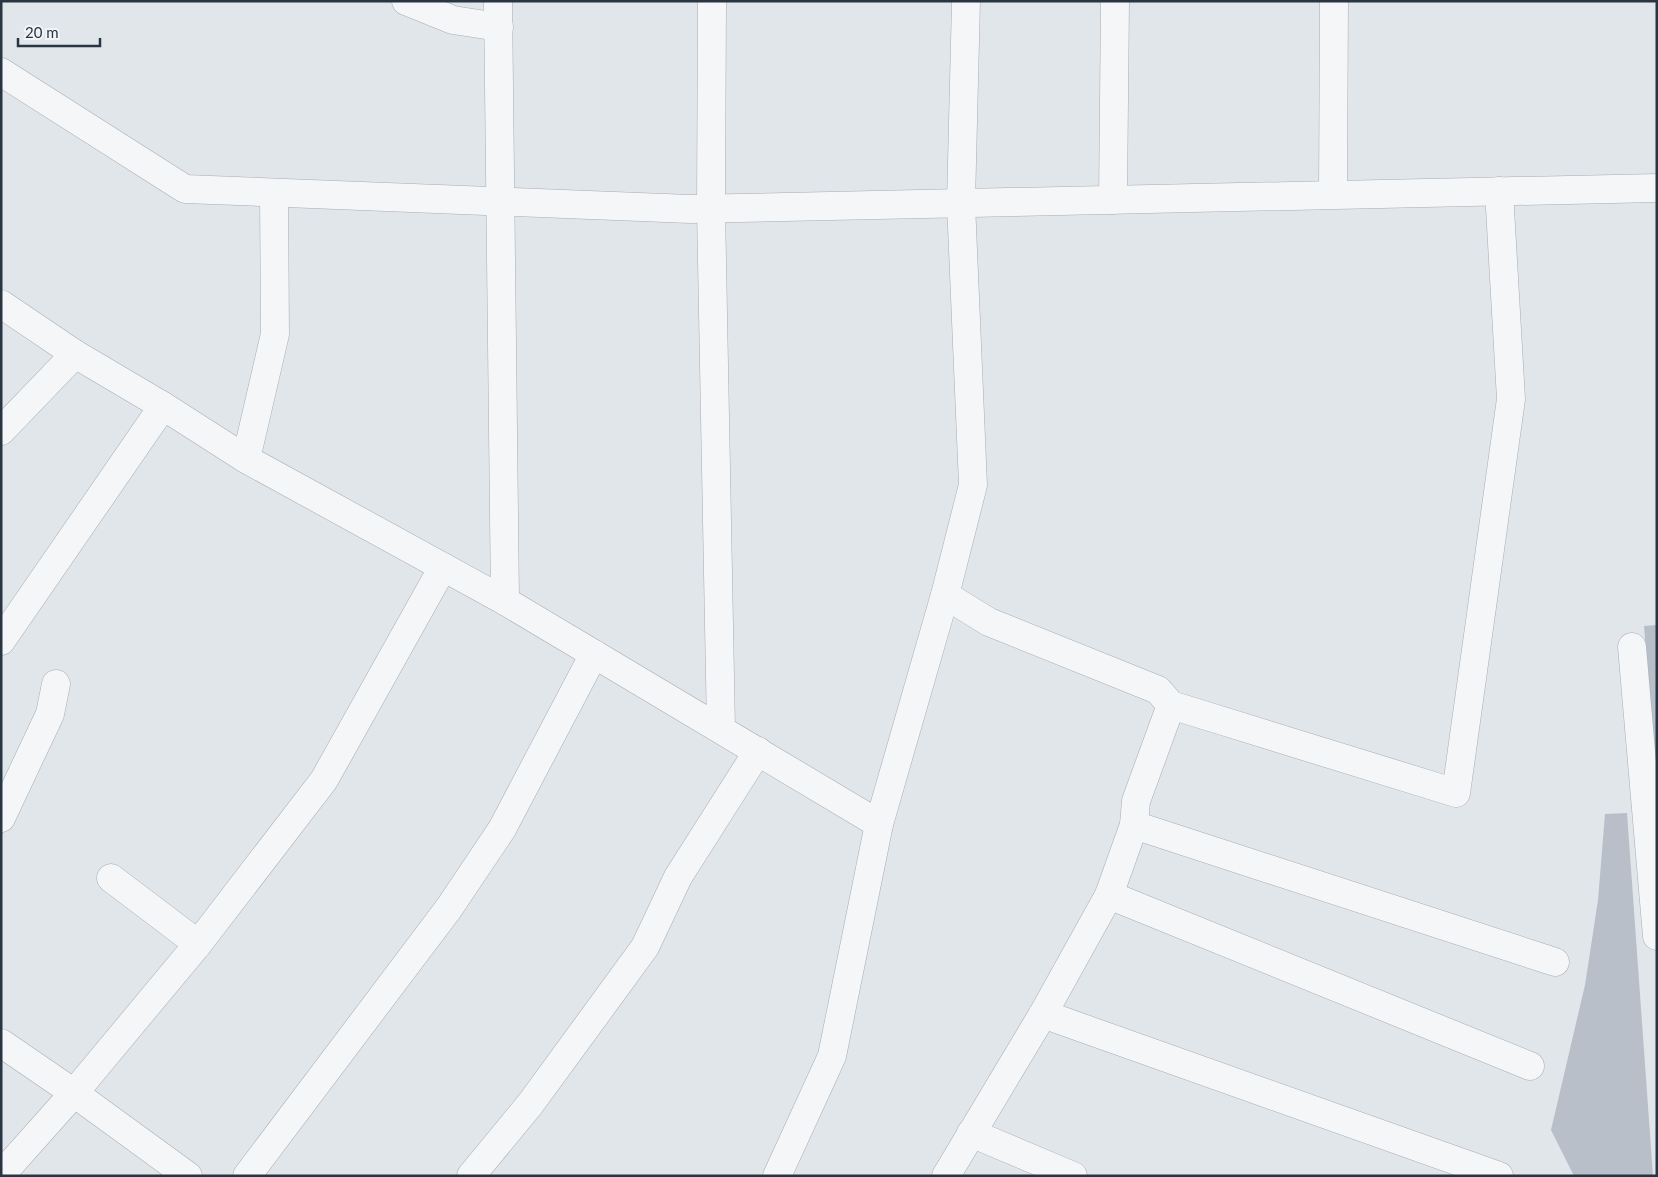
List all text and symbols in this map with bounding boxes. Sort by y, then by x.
scale bar [18,15,100,47]
text: 20 m [25,23,59,41]

